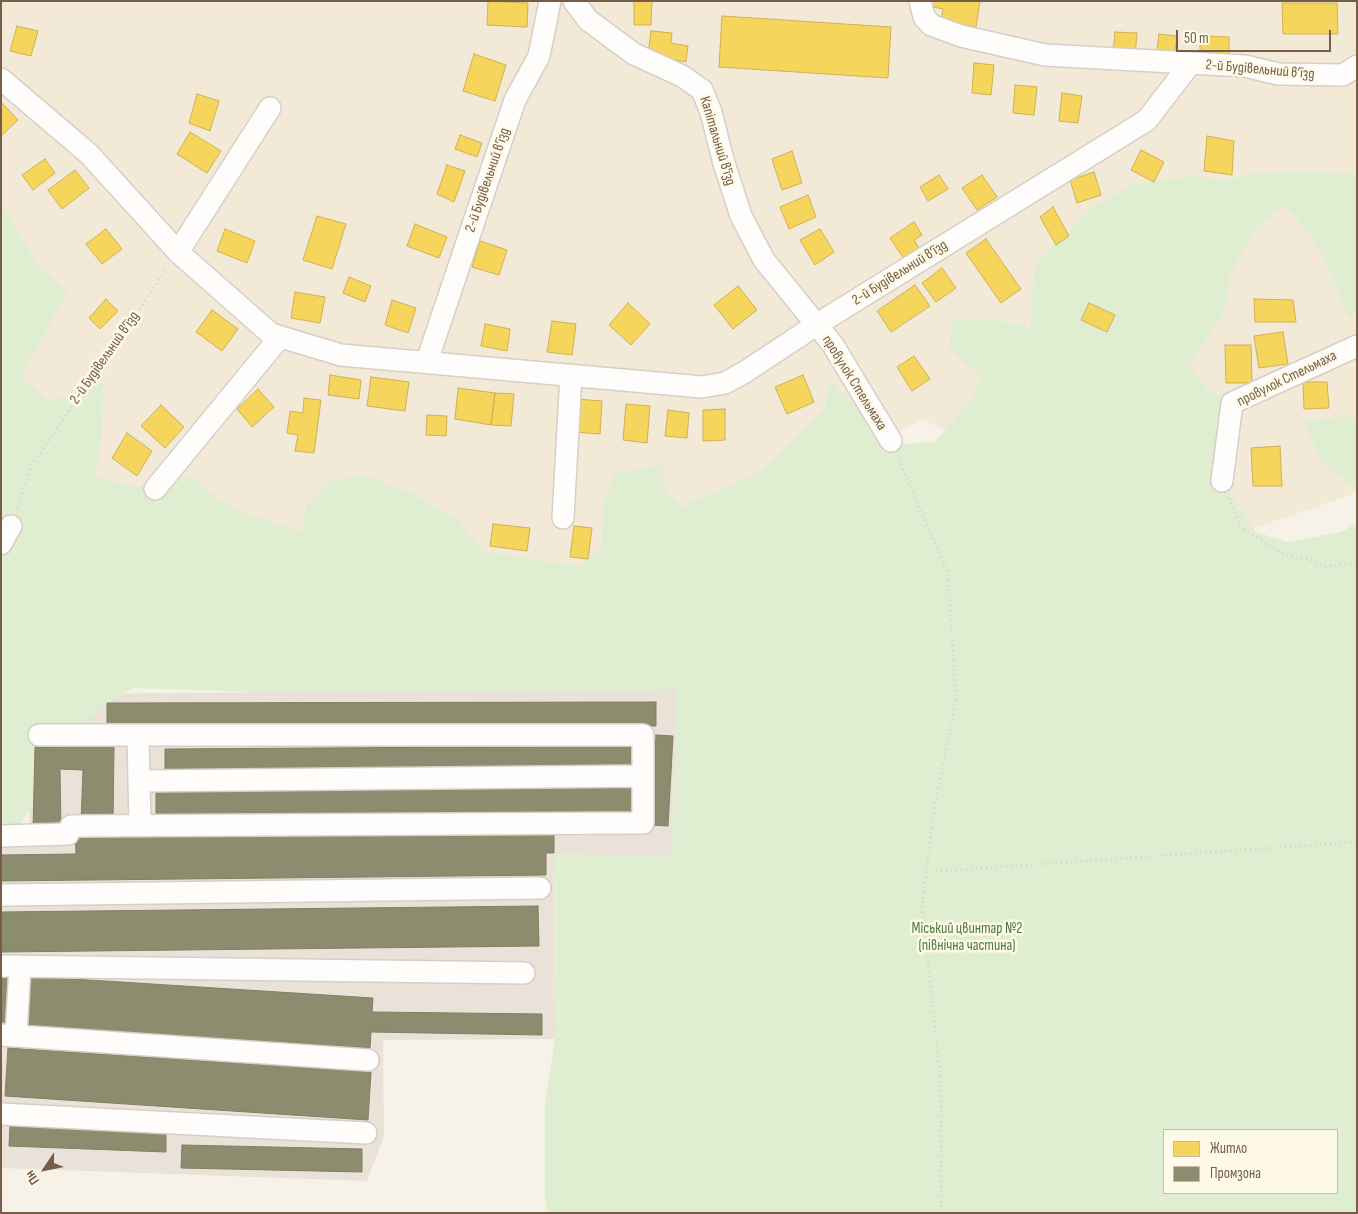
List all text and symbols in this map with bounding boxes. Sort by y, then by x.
scale bar [1178,20,1333,52]
text: 50 m [1184,29,1209,48]
street label: 2-й Будівельний в’їзд [1205,56,1315,84]
street label: Капітальний в'їзд [695,94,739,188]
street label: 2-й Будівельний в’їзд [462,125,514,235]
street label: 2-й Будівельний в’їзд [849,236,951,310]
street label: 2-й Будівельний в’їзд [66,308,144,408]
street label: провулок Стельмаха [818,332,890,434]
street label: провулок Стельмаха [1234,347,1340,411]
park label: Міський цвинтар №2 (північна частина) [912,920,1022,955]
legend [1163,1129,1338,1194]
text: Житло [1210,1139,1247,1158]
north arrow [20,1144,70,1194]
text: Промзона [1210,1164,1261,1183]
text: Пн [21,1167,43,1188]

